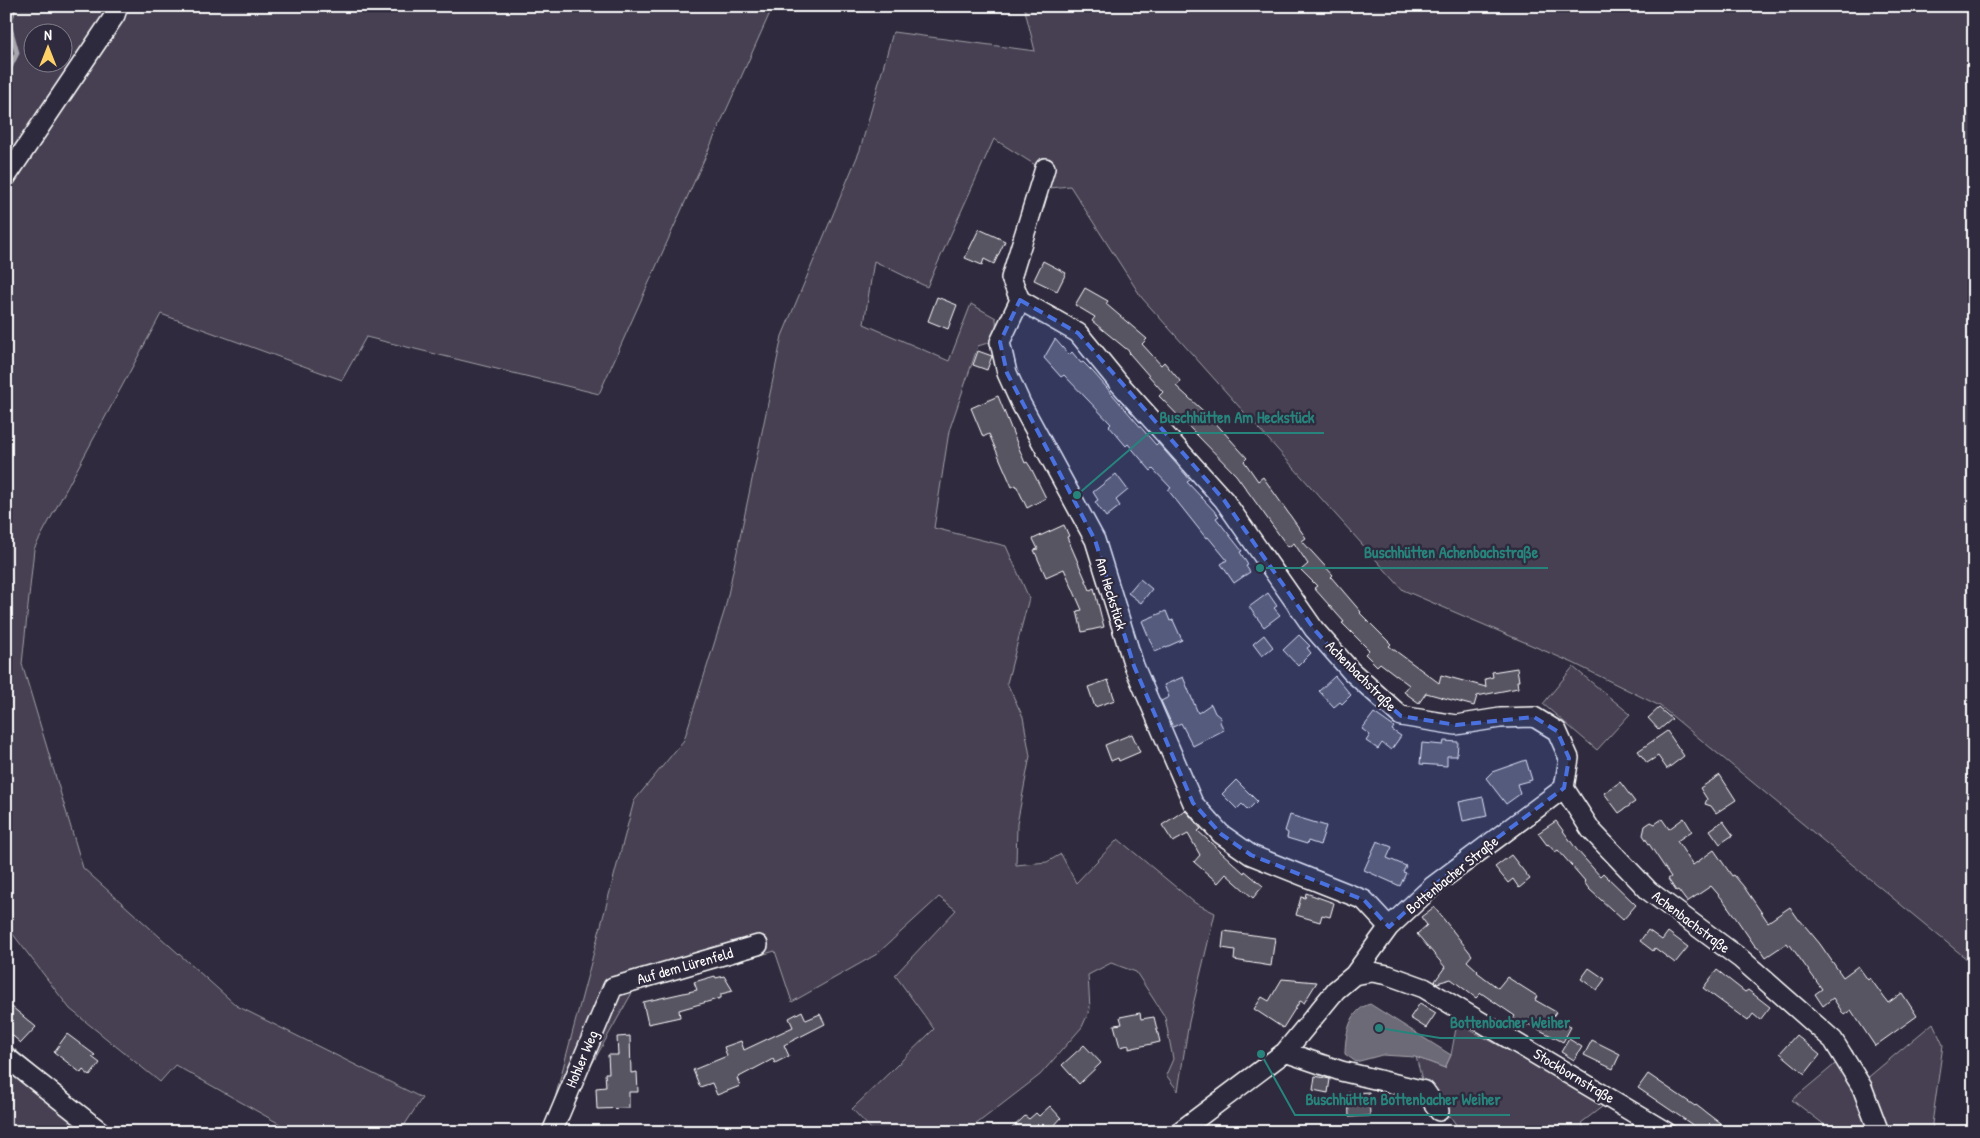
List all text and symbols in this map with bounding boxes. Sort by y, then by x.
north arrow [22,22,72,72]
text: N [44,25,52,44]
callout: Buschhütten Am Heckstück [1149,402,1324,433]
text: Buschhütten Am Heckstück [1160,406,1315,428]
callout: Buschhütten Achenbachstraße [1354,537,1548,568]
text: Buschhütten Achenbachstraße [1364,541,1539,564]
street label: Am Heckstück [1090,555,1132,633]
street label: Achenbachstraße [1321,635,1402,716]
street label: Bottenbacher Straße [1401,831,1502,919]
street label: Achenbachstraße [1648,885,1735,958]
street label: Auf dem Lürenfeld [634,942,735,989]
callout: Bottenbacher Weiher [1440,1007,1580,1038]
text: Bottenbacher Weiher [1450,1011,1571,1033]
street label: Hohler Weg [560,1027,603,1091]
street label: Stockbornstraße [1530,1043,1619,1108]
callout: Buschhütten Bottenbacher Weiher [1295,1084,1510,1115]
text: Buschhütten Bottenbacher Weiher [1305,1088,1501,1110]

